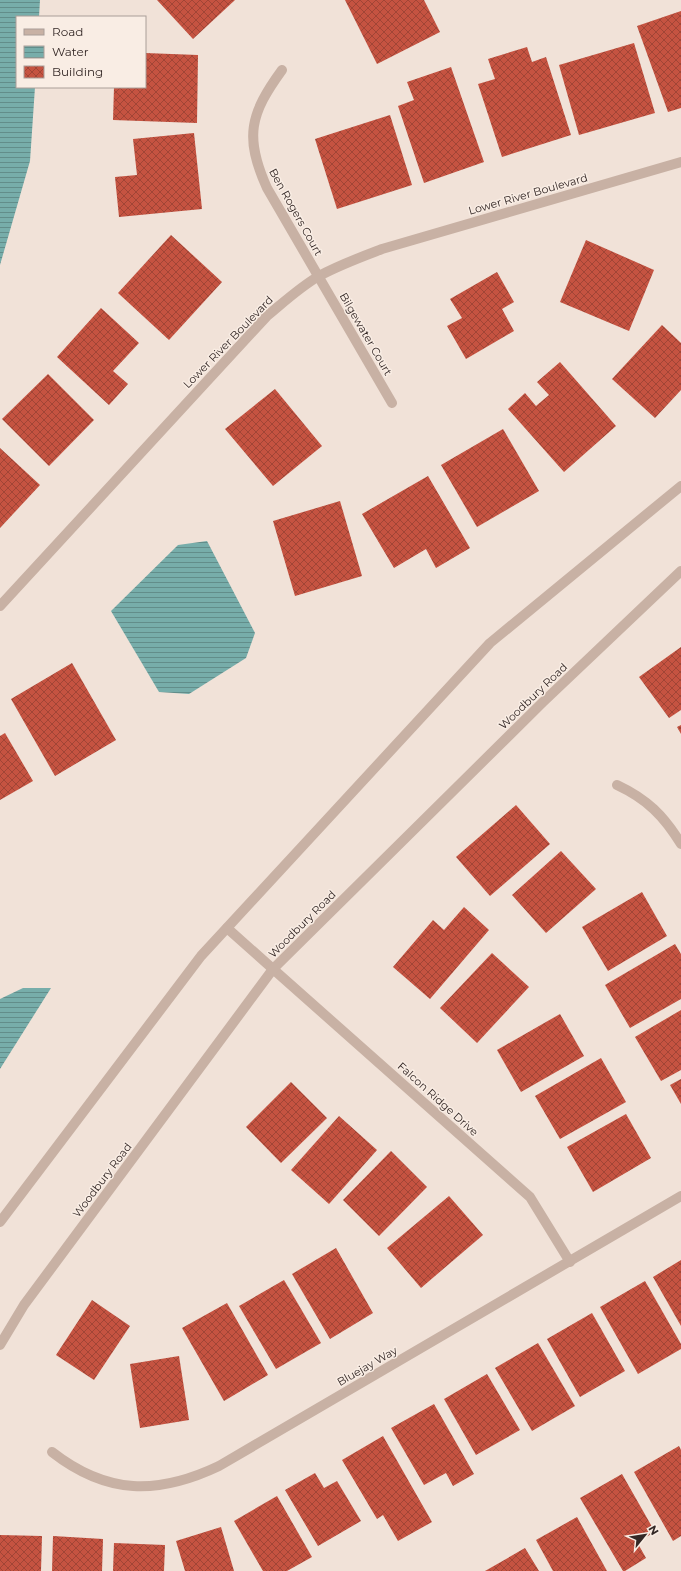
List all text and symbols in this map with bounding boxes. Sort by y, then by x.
legend [16,16,146,88]
text: Road [52,24,83,39]
text: Water [52,44,89,59]
text: Building [52,64,103,79]
street label: Ben Rogers Court [266,166,326,259]
street label: Lower River Boulevard [467,170,589,218]
street label: Bilgewater Court [337,290,396,378]
street label: Lower River Boulevard [180,293,276,391]
street label: Woodbury Road [496,660,570,732]
street label: Woodbury Road [265,887,339,961]
street label: Falcon Ridge Drive [395,1059,481,1139]
street label: Woodbury Road [69,1140,135,1220]
street label: Bluejay Way [334,1343,400,1389]
north arrow [625,1515,665,1555]
text: N [645,1523,662,1537]

